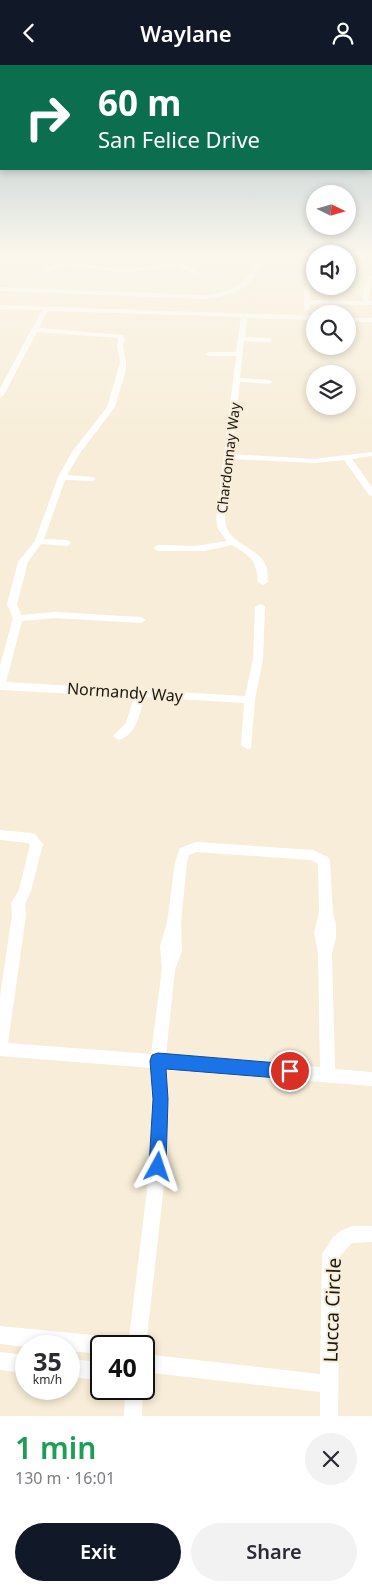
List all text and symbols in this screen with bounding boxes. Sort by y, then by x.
text: Waylane [140,18,232,48]
icon: back [15,19,43,47]
icon: person [329,19,357,47]
text: 60 m [98,79,181,126]
icon: right [15,85,80,150]
text: San Felice Drive [98,124,260,154]
north arrow [306,185,356,235]
map controls [306,185,356,415]
button: sound [306,245,356,295]
button: search [306,305,356,355]
button: layers [306,365,356,415]
street label: Chardonnay Way [212,401,244,515]
street label: Normandy Way [66,677,185,707]
pin [269,1050,311,1092]
icon: arrive [276,1057,304,1085]
position arrow [131,1140,183,1192]
street label: Lucca Circle [317,1257,347,1363]
speed limit sign: 40 [90,1335,155,1400]
text: 35 [33,1344,62,1378]
text: km/h [33,1371,62,1388]
text: 1 min [15,1427,96,1468]
button: close [305,1433,357,1485]
text: 130 m · 16:01 [15,1467,115,1489]
button: Exit [15,1523,181,1581]
button: Share [191,1523,357,1581]

